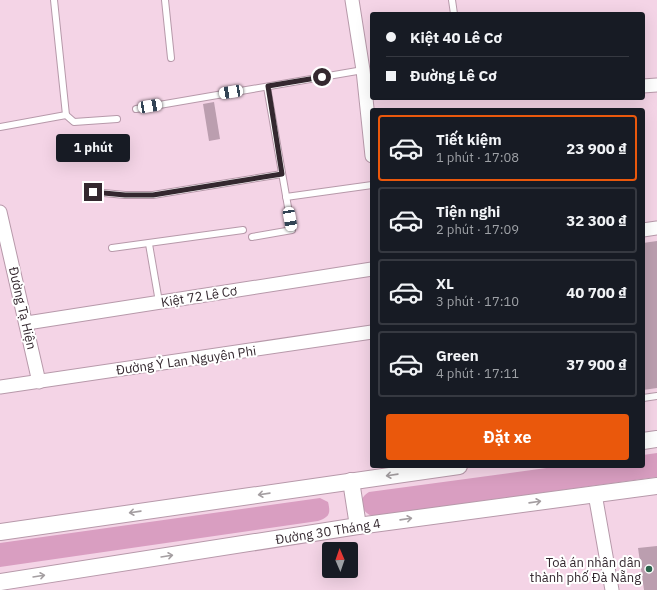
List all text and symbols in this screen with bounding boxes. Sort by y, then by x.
text: Kiệt 40 Lê Cơ [410,28,502,47]
text: Đường Lê Cơ [410,66,497,85]
route start [313,68,331,86]
car [218,84,244,100]
car [137,98,163,114]
icon: car [388,130,424,166]
text: Tiết kiệm [436,130,502,149]
callout: 1 phút [56,134,130,162]
text: 1 phút [73,139,113,156]
text: 23 900 ₫ [566,139,627,158]
text: 1 phút · 17:08 [436,149,519,166]
route end [84,183,102,201]
icon: car [388,202,424,238]
text: Tiện nghi [436,202,500,221]
car [282,206,298,232]
text: 32 300 ₫ [566,211,627,230]
text: 2 phút · 17:09 [436,221,519,238]
street label: Đường Tạ Hiện [5,265,40,351]
icon: car [388,274,424,310]
text: XL [436,274,454,293]
street label: Kiệt 72 Lê Cơ [160,282,238,311]
text: 40 700 ₫ [566,283,627,302]
text: 3 phút · 17:10 [436,293,519,310]
street label: Đường Ỷ Lan Nguyên Phi [115,342,257,379]
icon: car [388,346,424,382]
text: Green [436,346,479,365]
text: 37 900 ₫ [566,355,627,374]
text: 4 phút · 17:11 [436,365,519,382]
button: Đặt xe [386,414,629,460]
one-way arrow [386,471,399,479]
one-way arrow [258,490,271,498]
one-way arrow [528,498,541,506]
one-way arrow [129,508,142,516]
street label: Đường 30 Tháng 4 [274,515,382,548]
one-way arrow [399,515,412,523]
north arrow [322,542,358,578]
map controls [322,542,358,578]
one-way arrow [160,552,173,560]
place label: Toà án nhân dân thành phố Đà Nẵng [530,554,641,586]
marker: Toà án nhân dân thành phố Đà Nẵng [644,564,654,574]
one-way arrow [32,572,45,580]

